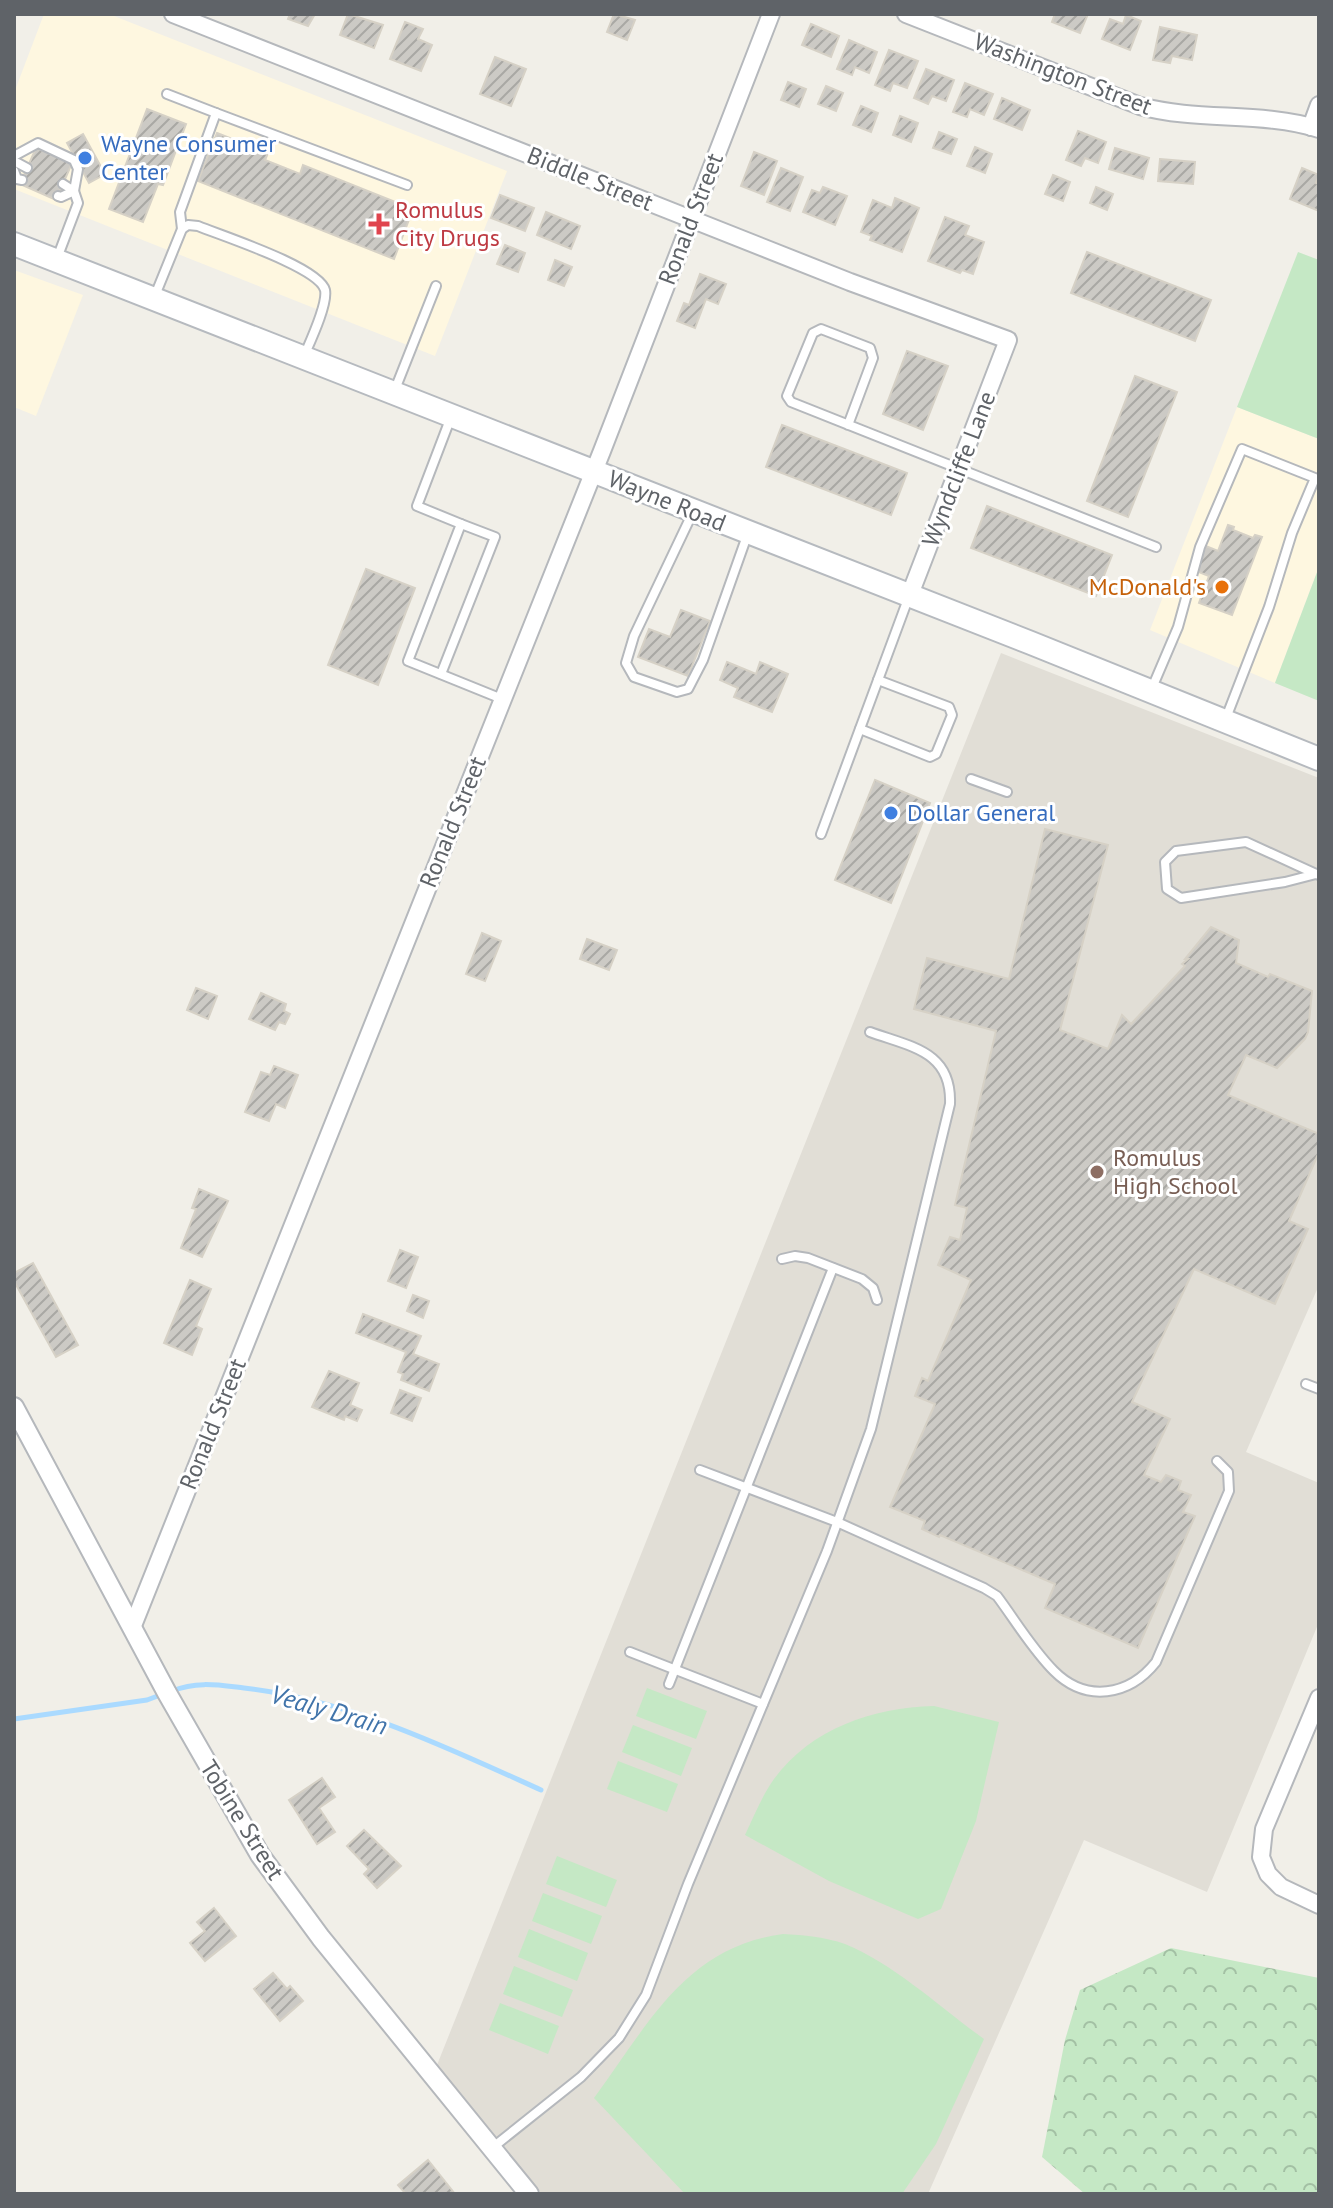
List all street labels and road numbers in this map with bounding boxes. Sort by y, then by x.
street label: Washington Street [970,25,1157,122]
street label: Biddle Street [523,139,658,218]
street label: Ronald Street [651,149,730,289]
street label: Wyndcliffe Lane [915,387,1002,551]
street label: Wayne Road [604,463,731,538]
street label: Ronald Street [412,752,493,892]
street label: Ronald Street [172,1354,253,1494]
street label: Tobine Street [193,1754,291,1885]

